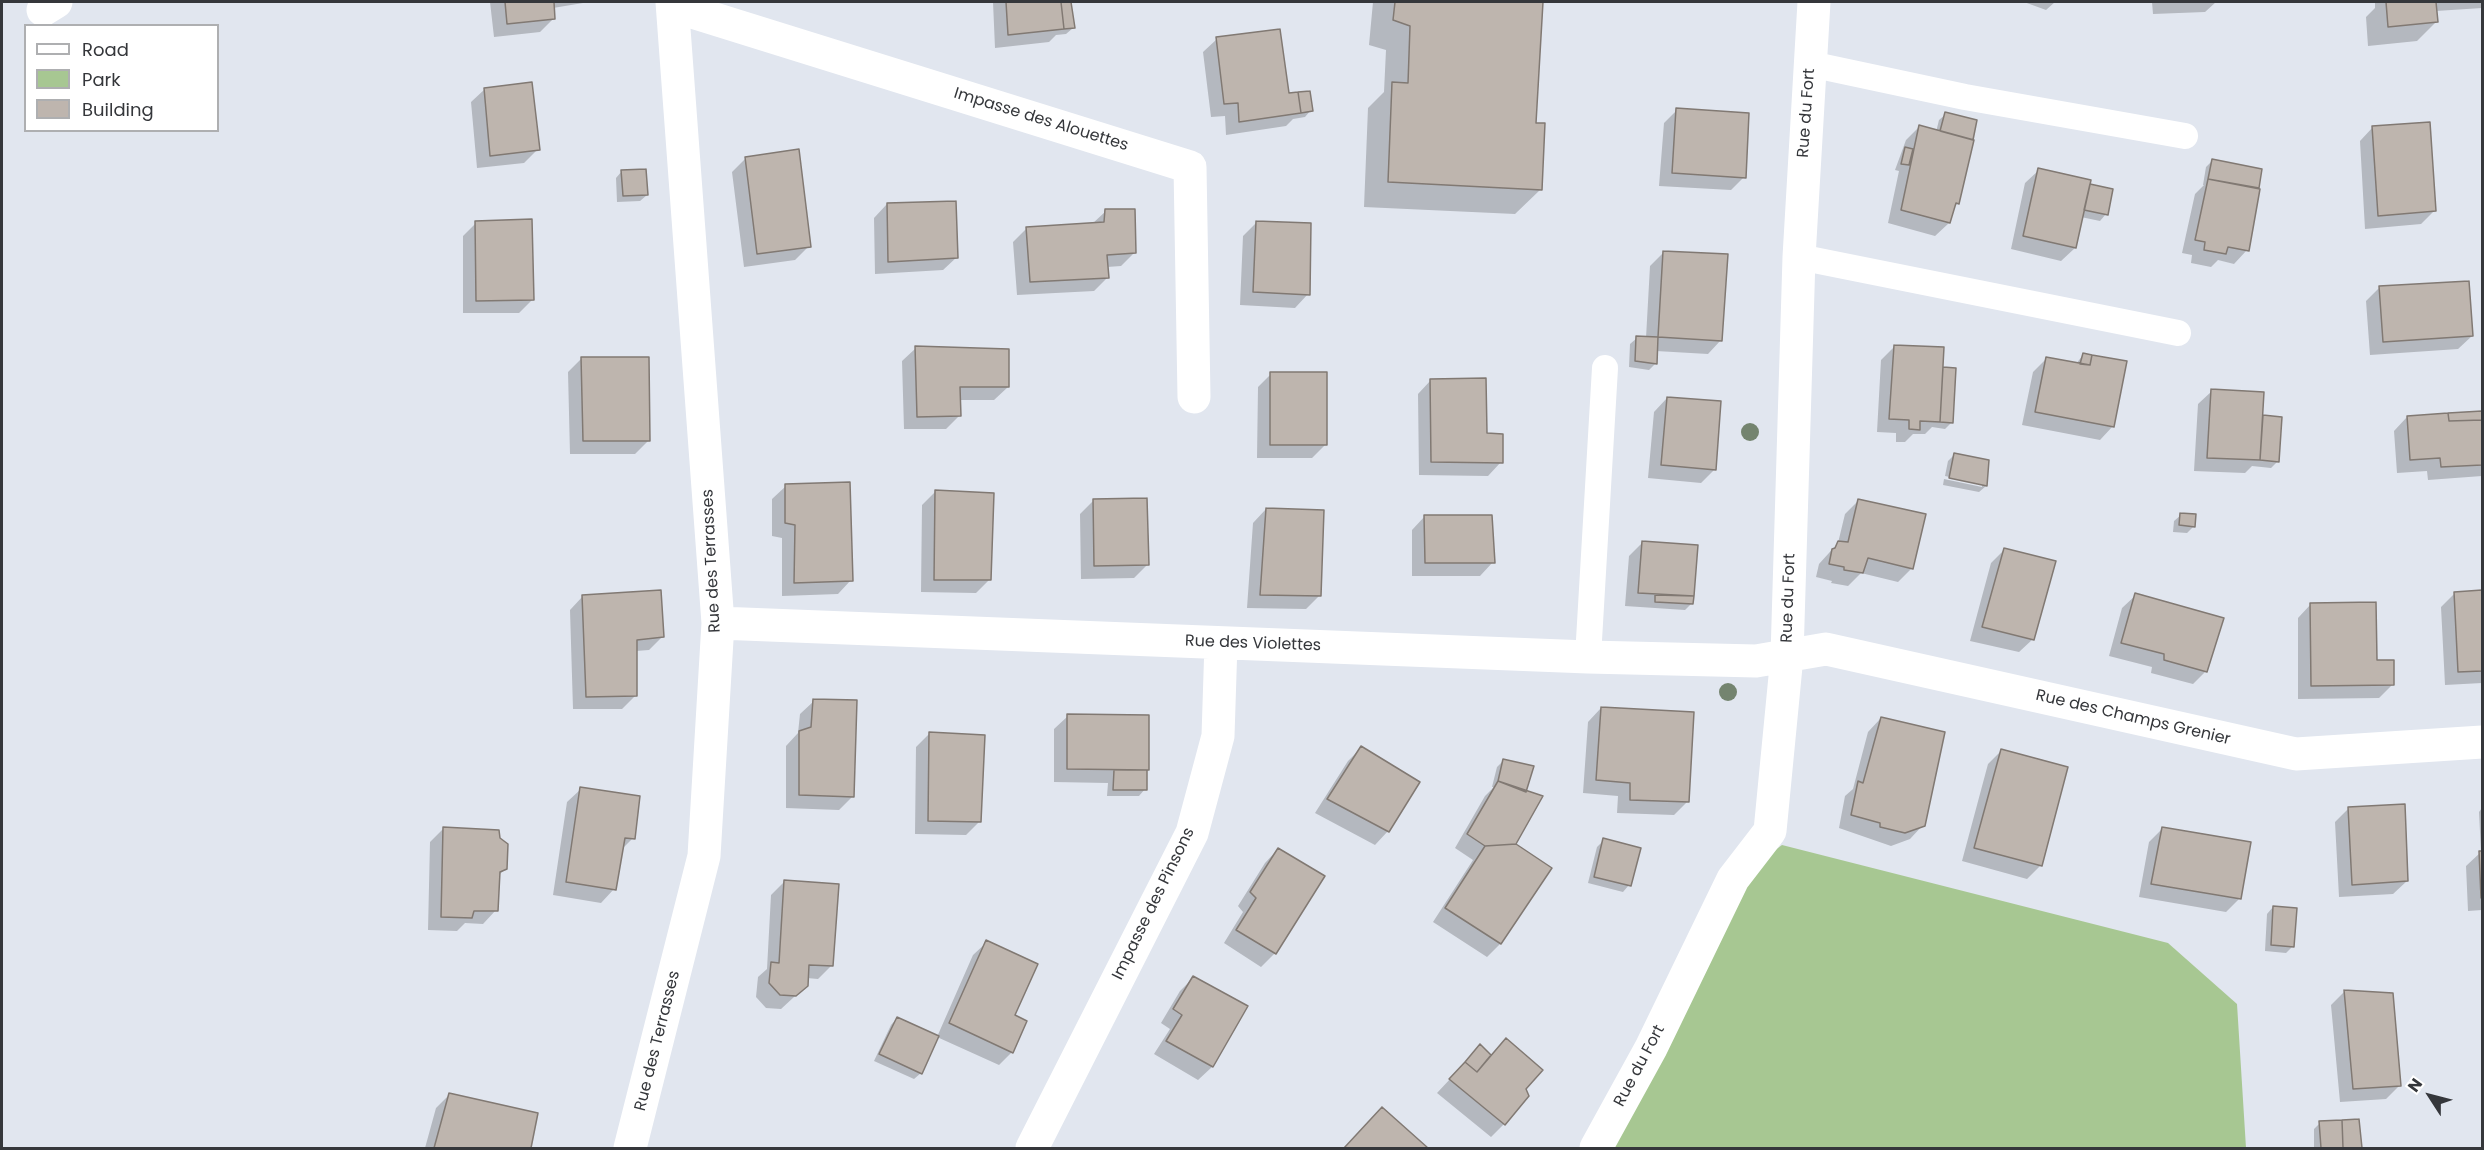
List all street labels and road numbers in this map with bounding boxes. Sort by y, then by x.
street label: Rue du Fort [1794,68,1820,158]
street label: Impasse des Alouettes [951,84,1131,156]
street label: Rue des Terrasses [699,489,725,633]
street label: Rue du Fort [1778,553,1800,643]
street label: Rue des Violettes [1185,632,1321,656]
street label: Rue des Champs Grenier [2034,686,2232,750]
street label: Impasse des Pinsons [1109,825,1199,983]
street label: Rue des Terrasses [631,969,685,1113]
street label: Rue du Fort [1610,1022,1670,1110]

